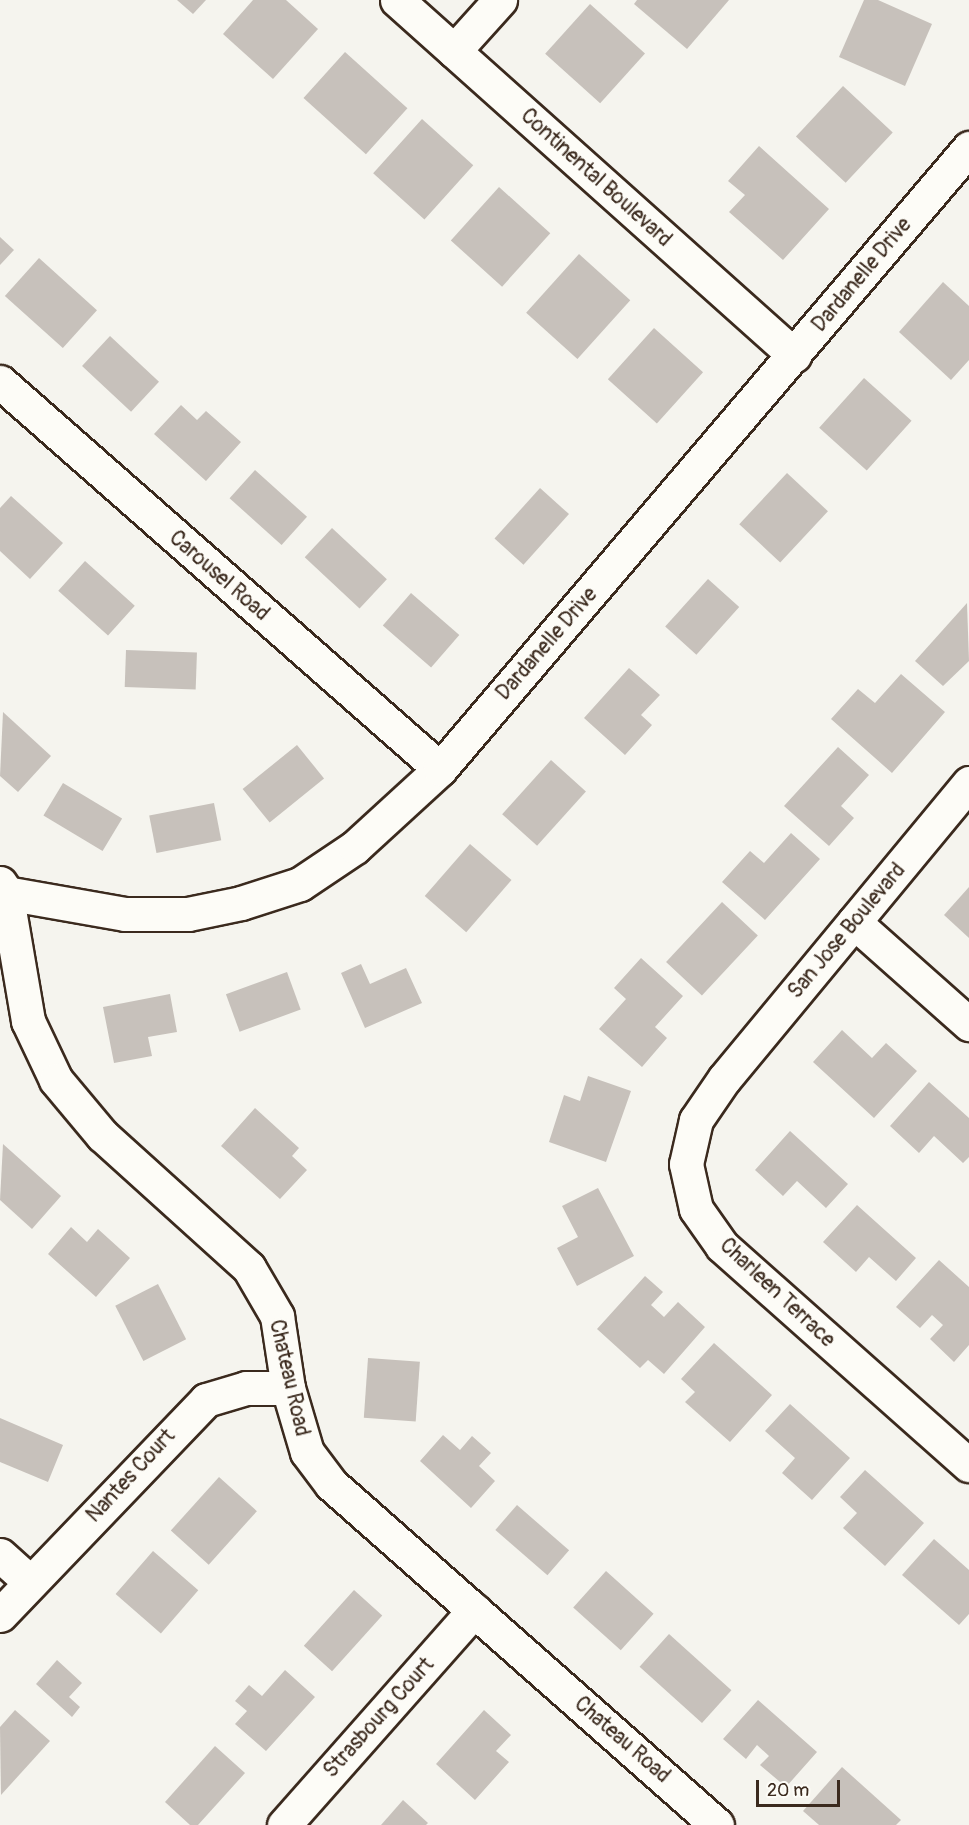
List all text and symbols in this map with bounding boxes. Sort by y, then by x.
street label: Continental Boulevard [515,104,677,252]
street label: Dardanelle Drive [807,213,917,337]
street label: Carousel Road [164,526,274,626]
street label: Dardanelle Drive [491,582,603,706]
street label: San Jose Boulevard [783,858,911,1004]
street label: Charleen Terrace [714,1233,840,1353]
street label: Chateau Road [263,1317,315,1439]
street label: Nantes Court [81,1424,181,1528]
street label: Strasbourg Court [318,1653,440,1783]
street label: Chateau Road [569,1692,675,1788]
scale bar [759,1768,843,1806]
text: 20 m [767,1779,809,1802]

